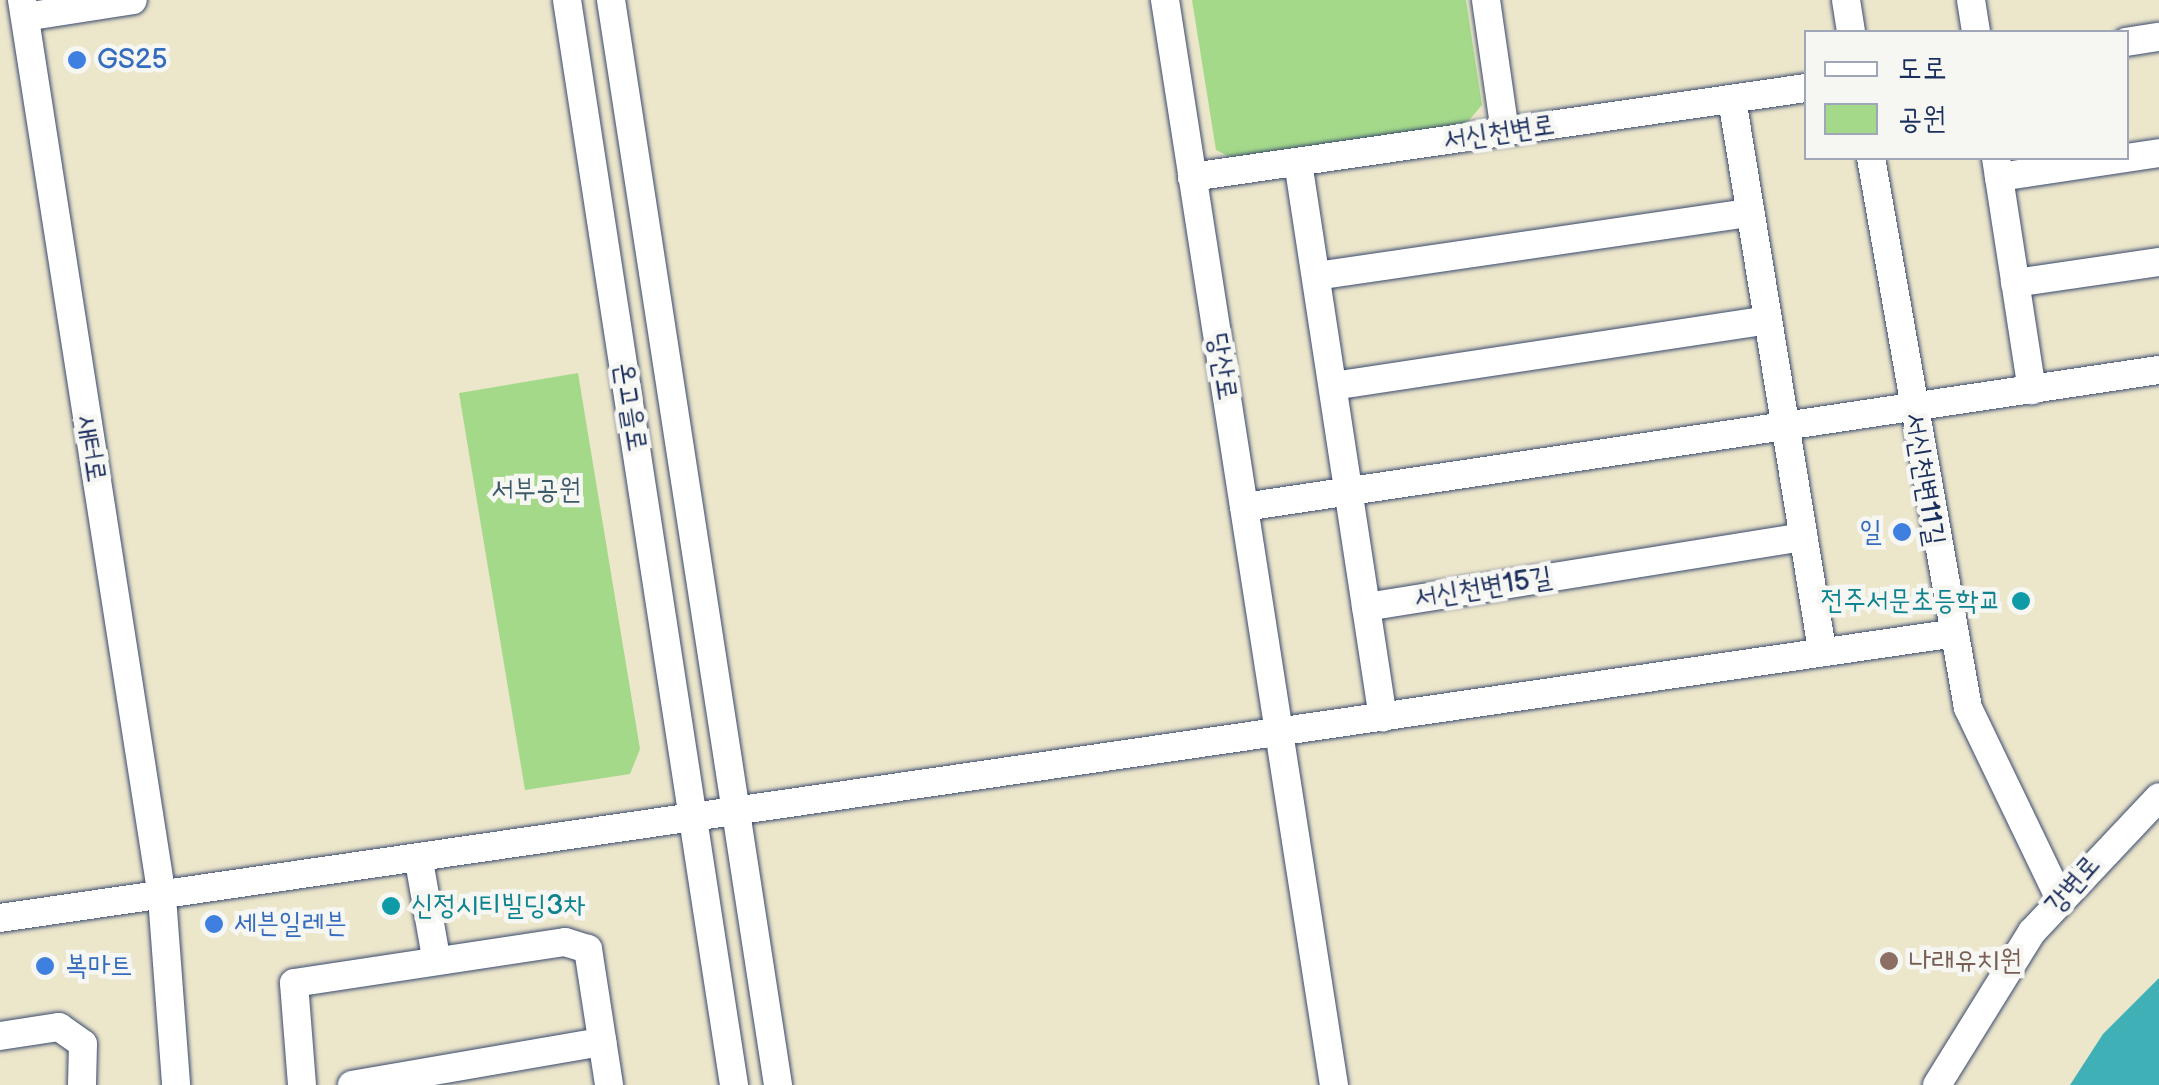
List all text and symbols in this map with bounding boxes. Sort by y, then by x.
legend [1804,30,2129,160]
place label: GS25 [97,43,168,77]
marker: GS25 [66,49,88,71]
text: 도로 [1898,51,1946,87]
text: 공원 [1898,101,1946,137]
street label: 서신천변로 [1441,109,1557,157]
street label: 당산로 [1200,331,1244,403]
street label: 온고을로 [606,360,654,454]
street label: 서신천변11길 [1897,410,1951,548]
street label: 새터로 [69,413,113,485]
park label: 서부공원 [491,473,581,507]
place label: 일 [1859,515,1882,549]
marker: 일 [1891,521,1913,543]
street label: 서신천변15길 [1411,560,1555,616]
place label: 전주서문초등학교 [1821,584,2001,618]
marker: 전주서문초등학교 [2010,590,2032,612]
street label: 강변로 [2038,848,2108,922]
place label: 신정시티빌딩3차 [411,889,586,923]
marker: 신정시티빌딩3차 [380,895,402,917]
place label: 세븐일레븐 [234,907,347,941]
marker: 세븐일레븐 [203,913,225,935]
place label: 나래유치원 [1909,944,2022,978]
place label: 복마트 [65,949,133,983]
marker: 나래유치원 [1878,950,1900,972]
marker: 복마트 [34,955,56,977]

